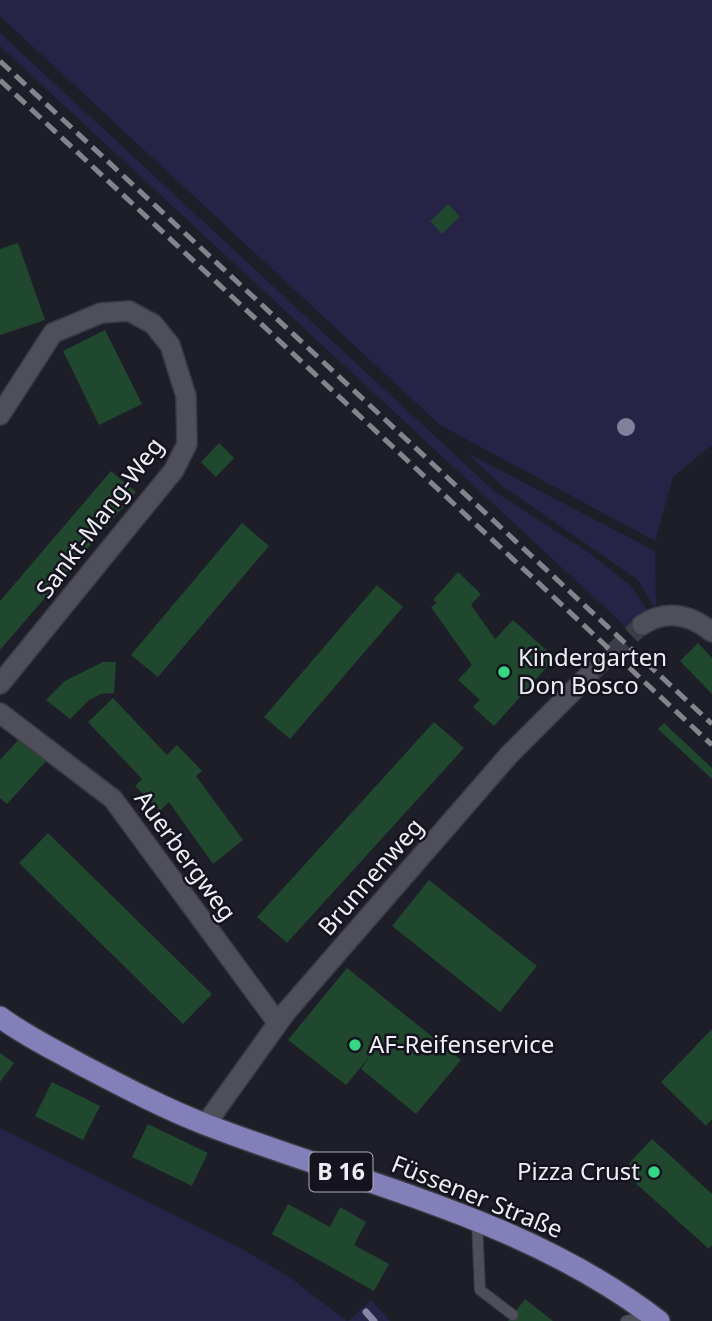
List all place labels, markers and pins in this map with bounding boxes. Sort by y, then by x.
place label: Kindergarten Don Bosco [518,640,667,701]
marker: Kindergarten Don Bosco [496,664,512,680]
place label: AF-Reifenservice [369,1027,554,1060]
marker: AF-Reifenservice [347,1037,363,1053]
place label: Pizza Crust [517,1154,640,1187]
marker: Pizza Crust [646,1164,662,1180]

